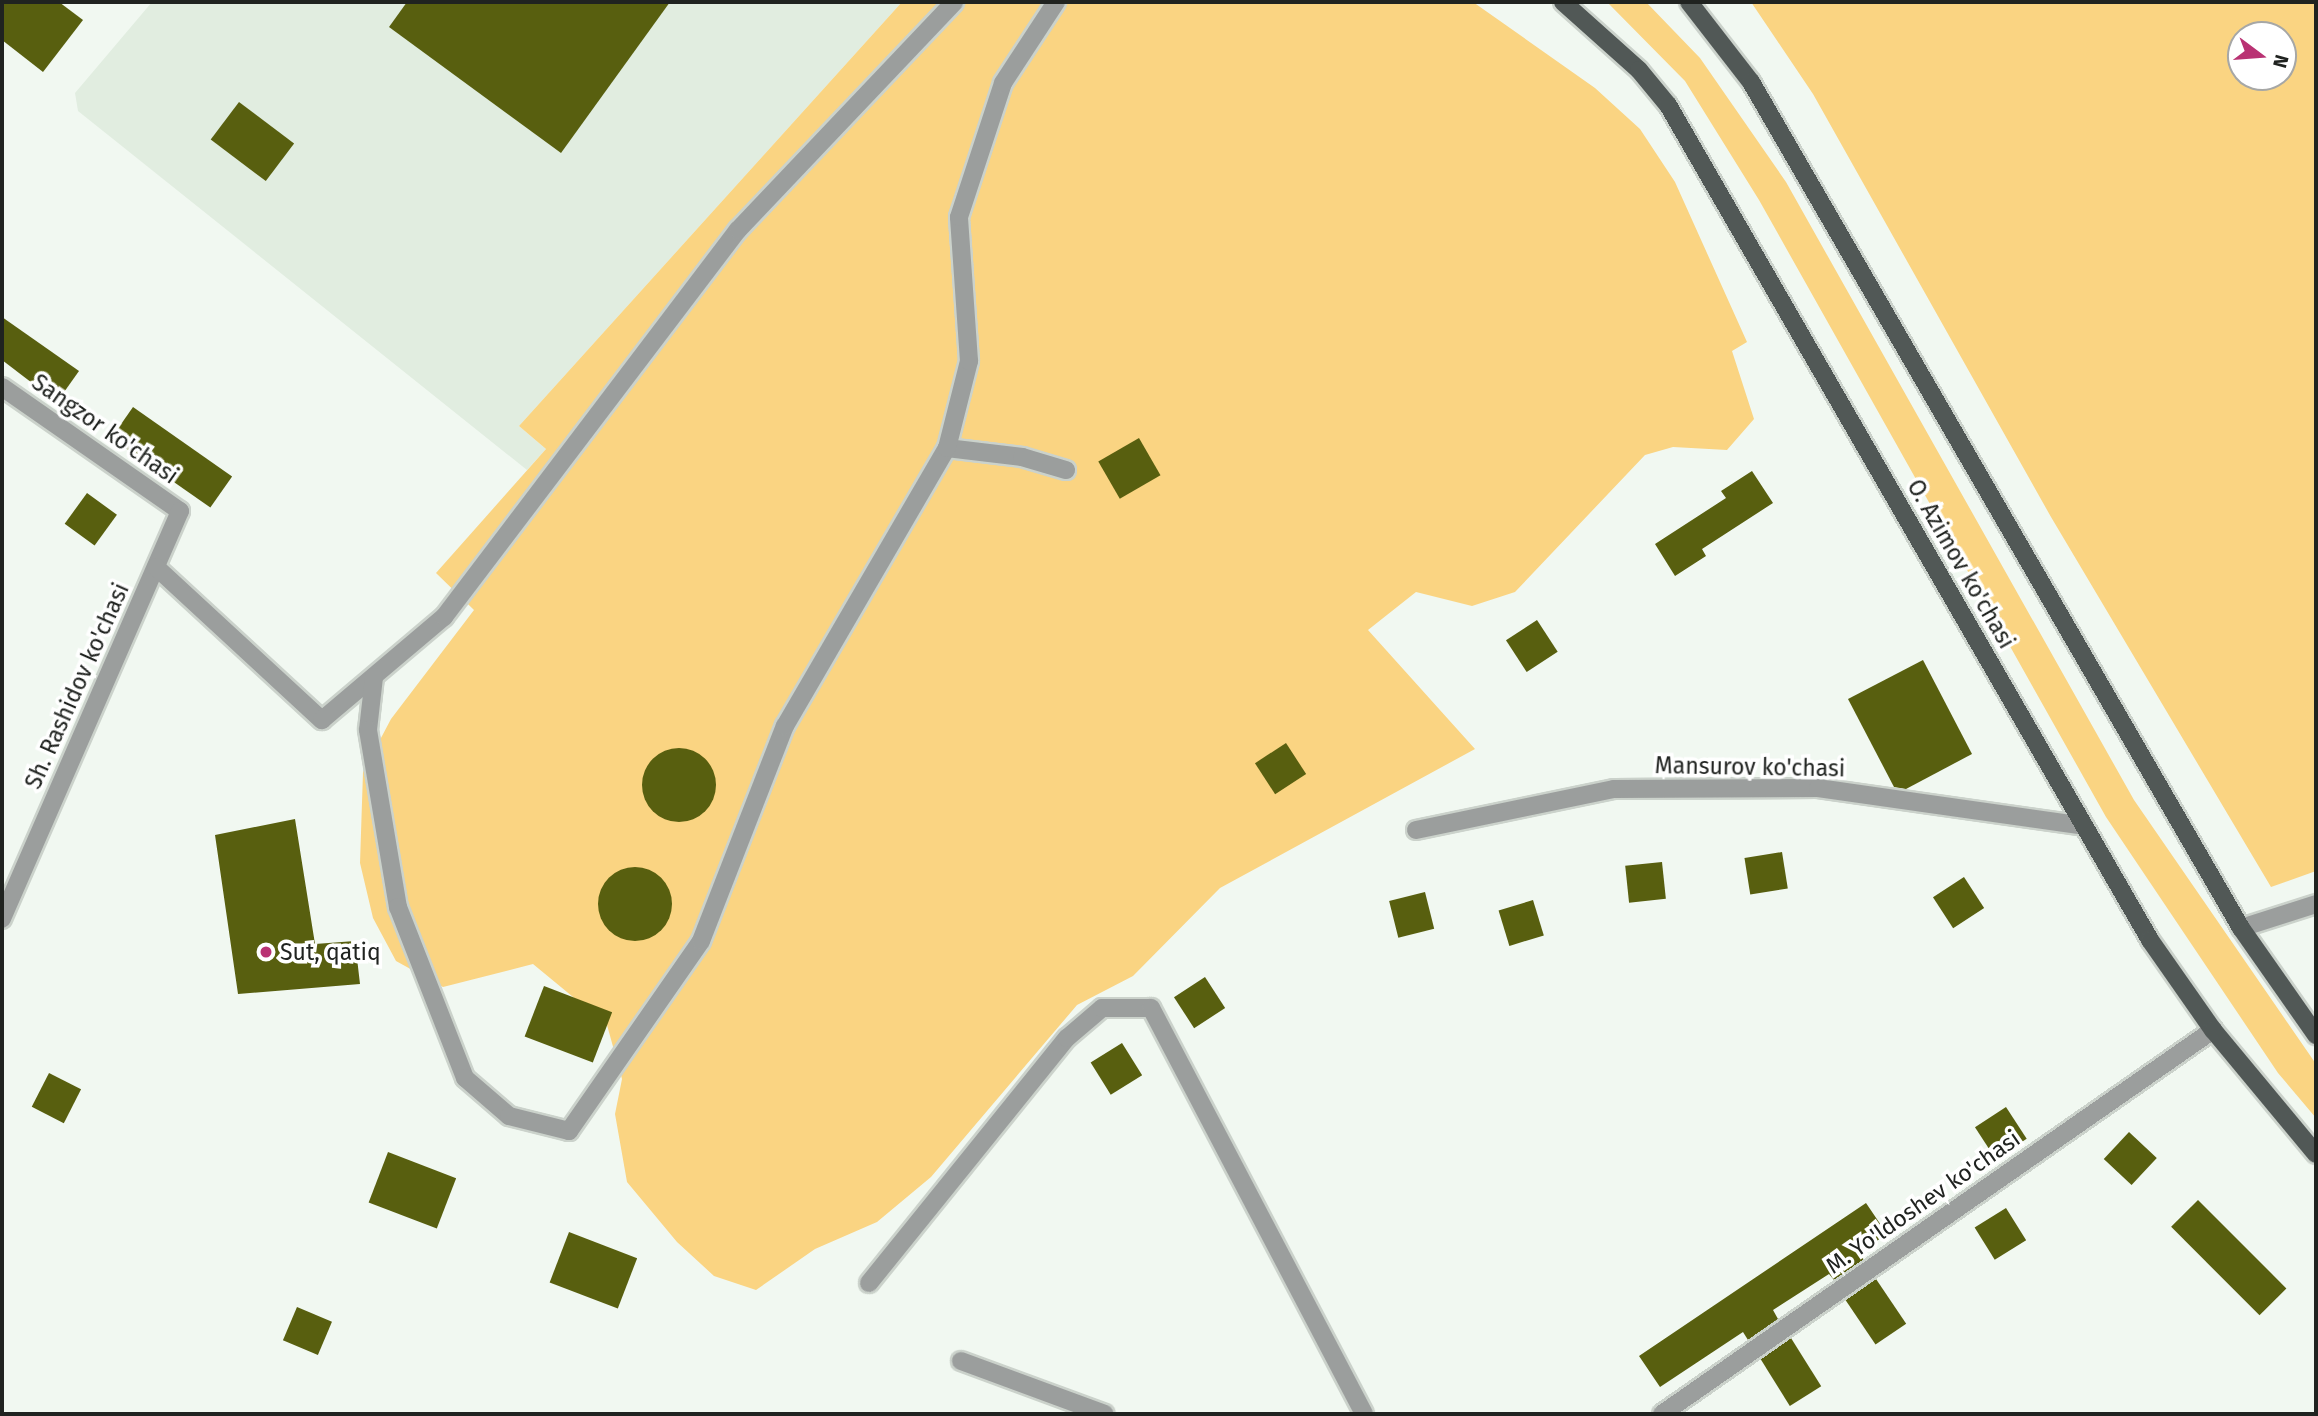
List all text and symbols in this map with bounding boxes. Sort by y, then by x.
north arrow [2227,21,2297,91]
text: N [2268,52,2294,71]
street label: Sangzor ko'chasi [27,368,183,490]
street label: O. Azimov ko'chasi [1901,474,2021,654]
street label: Sh. Rashidov ko'chasi [19,579,135,793]
street label: Mansurov ko'chasi [1655,752,1845,782]
place label: Sut, qatiq [280,938,381,966]
marker: Sut, qatiq [258,944,274,960]
street label: M. Yo'ldoshev ko'chasi [1821,1125,2025,1279]

